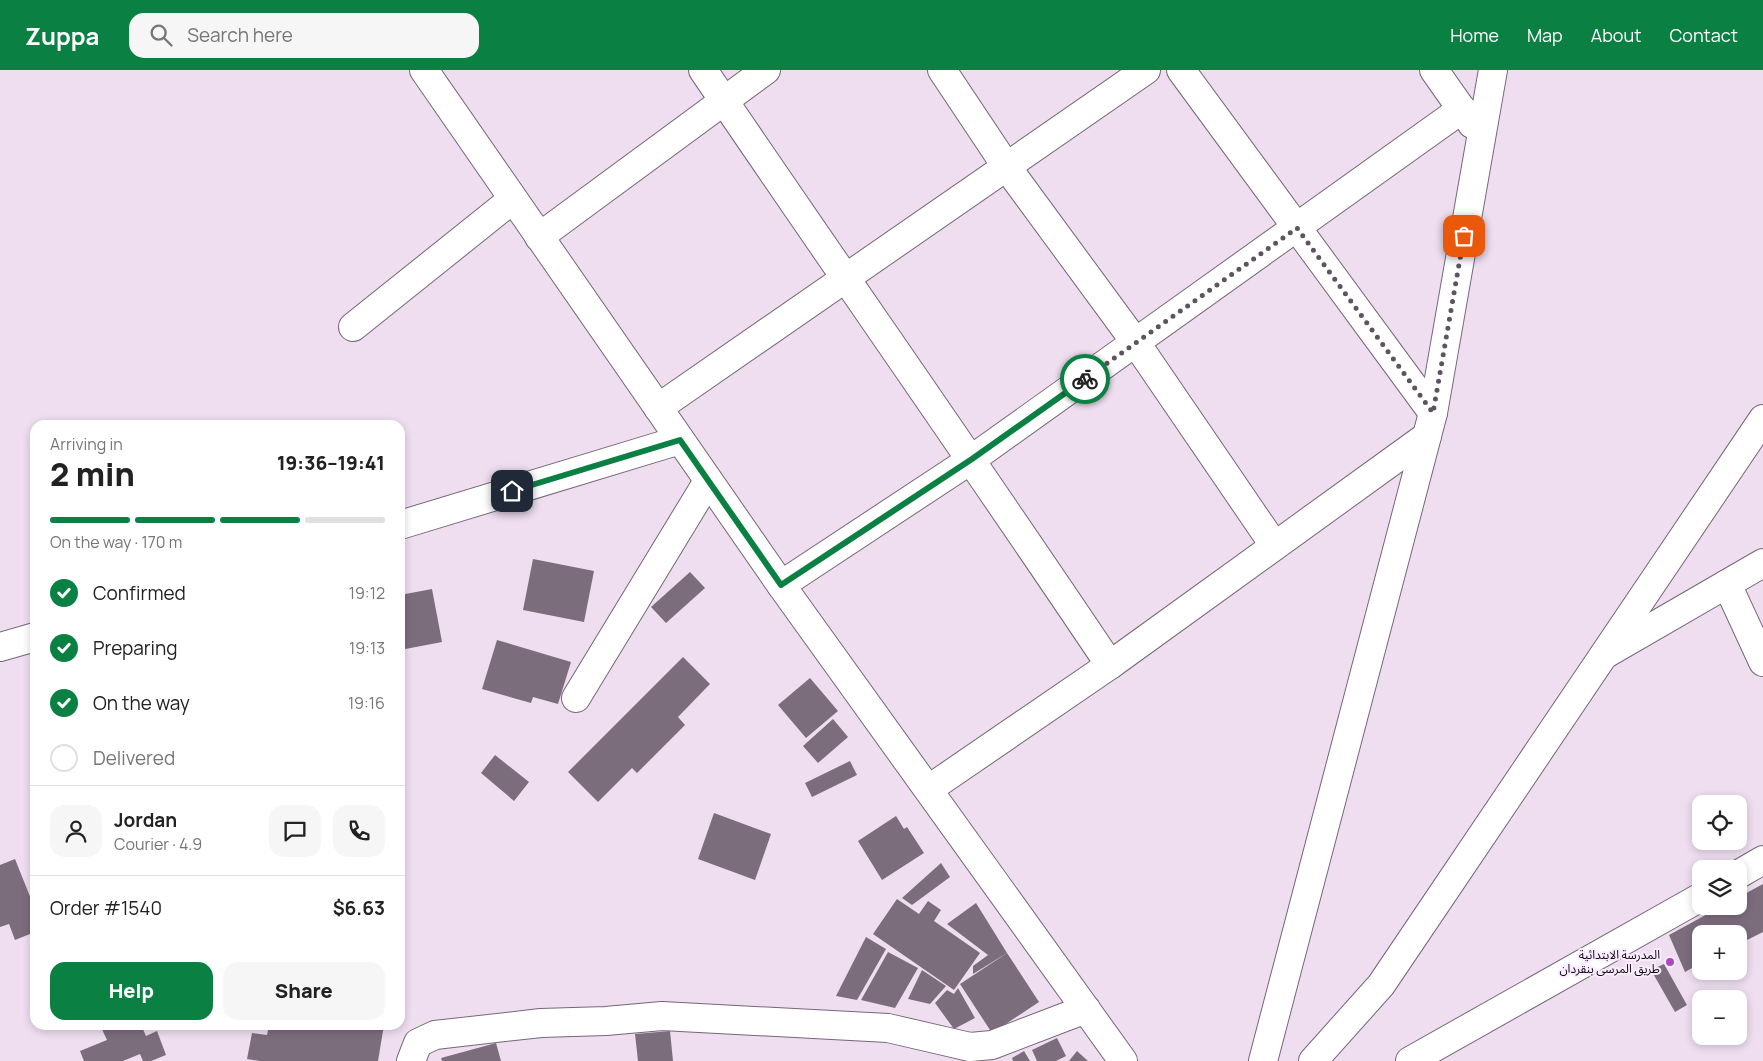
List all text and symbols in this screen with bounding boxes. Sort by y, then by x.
search box [129,13,479,58]
text: Zuppa [25,19,99,52]
icon: search [147,21,175,49]
text: Search here [187,22,293,48]
text: Home [1450,23,1499,47]
text: Map [1527,23,1563,47]
text: About [1591,23,1641,47]
text: Contact [1669,23,1738,47]
pin [1443,215,1485,257]
icon: bag [1450,222,1478,250]
courier [1060,354,1110,404]
icon: bike [1071,365,1099,393]
text: Arriving in [50,433,123,455]
text: 19:36–19:41 [277,450,385,476]
text: 2 min [50,452,135,496]
pin [491,470,533,512]
icon: home [498,477,526,505]
text: On the way · 170 m [50,531,182,553]
icon: check [50,579,78,607]
text: Confirmed [93,580,186,606]
text: 19:12 [349,582,385,604]
icon: check [50,634,78,662]
text: Preparing [93,635,178,661]
text: 19:13 [349,637,385,659]
icon: check [50,689,78,717]
text: On the way [93,690,190,716]
text: 19:16 [348,692,385,714]
text: Delivered [93,745,175,771]
map controls [1692,795,1747,1045]
button: locate [1692,795,1747,850]
button: person [50,805,102,857]
button: chat [269,805,321,857]
button: phone [333,805,385,857]
text: Jordan [114,807,177,833]
text: Courier · 4.9 [114,833,202,855]
button: layers [1692,860,1747,915]
text: Order #1540 [50,895,162,921]
text: $6.63 [333,895,385,921]
button: + [1692,925,1747,980]
place label: المدرسة الابتدائية طريق المرسى بنقردان [1559,946,1660,977]
marker: المدرسة الابتدائية طريق المرسى بنقردان [1664,956,1676,968]
button: Help [50,962,213,1020]
button: Share [223,962,385,1020]
button: − [1692,990,1747,1045]

